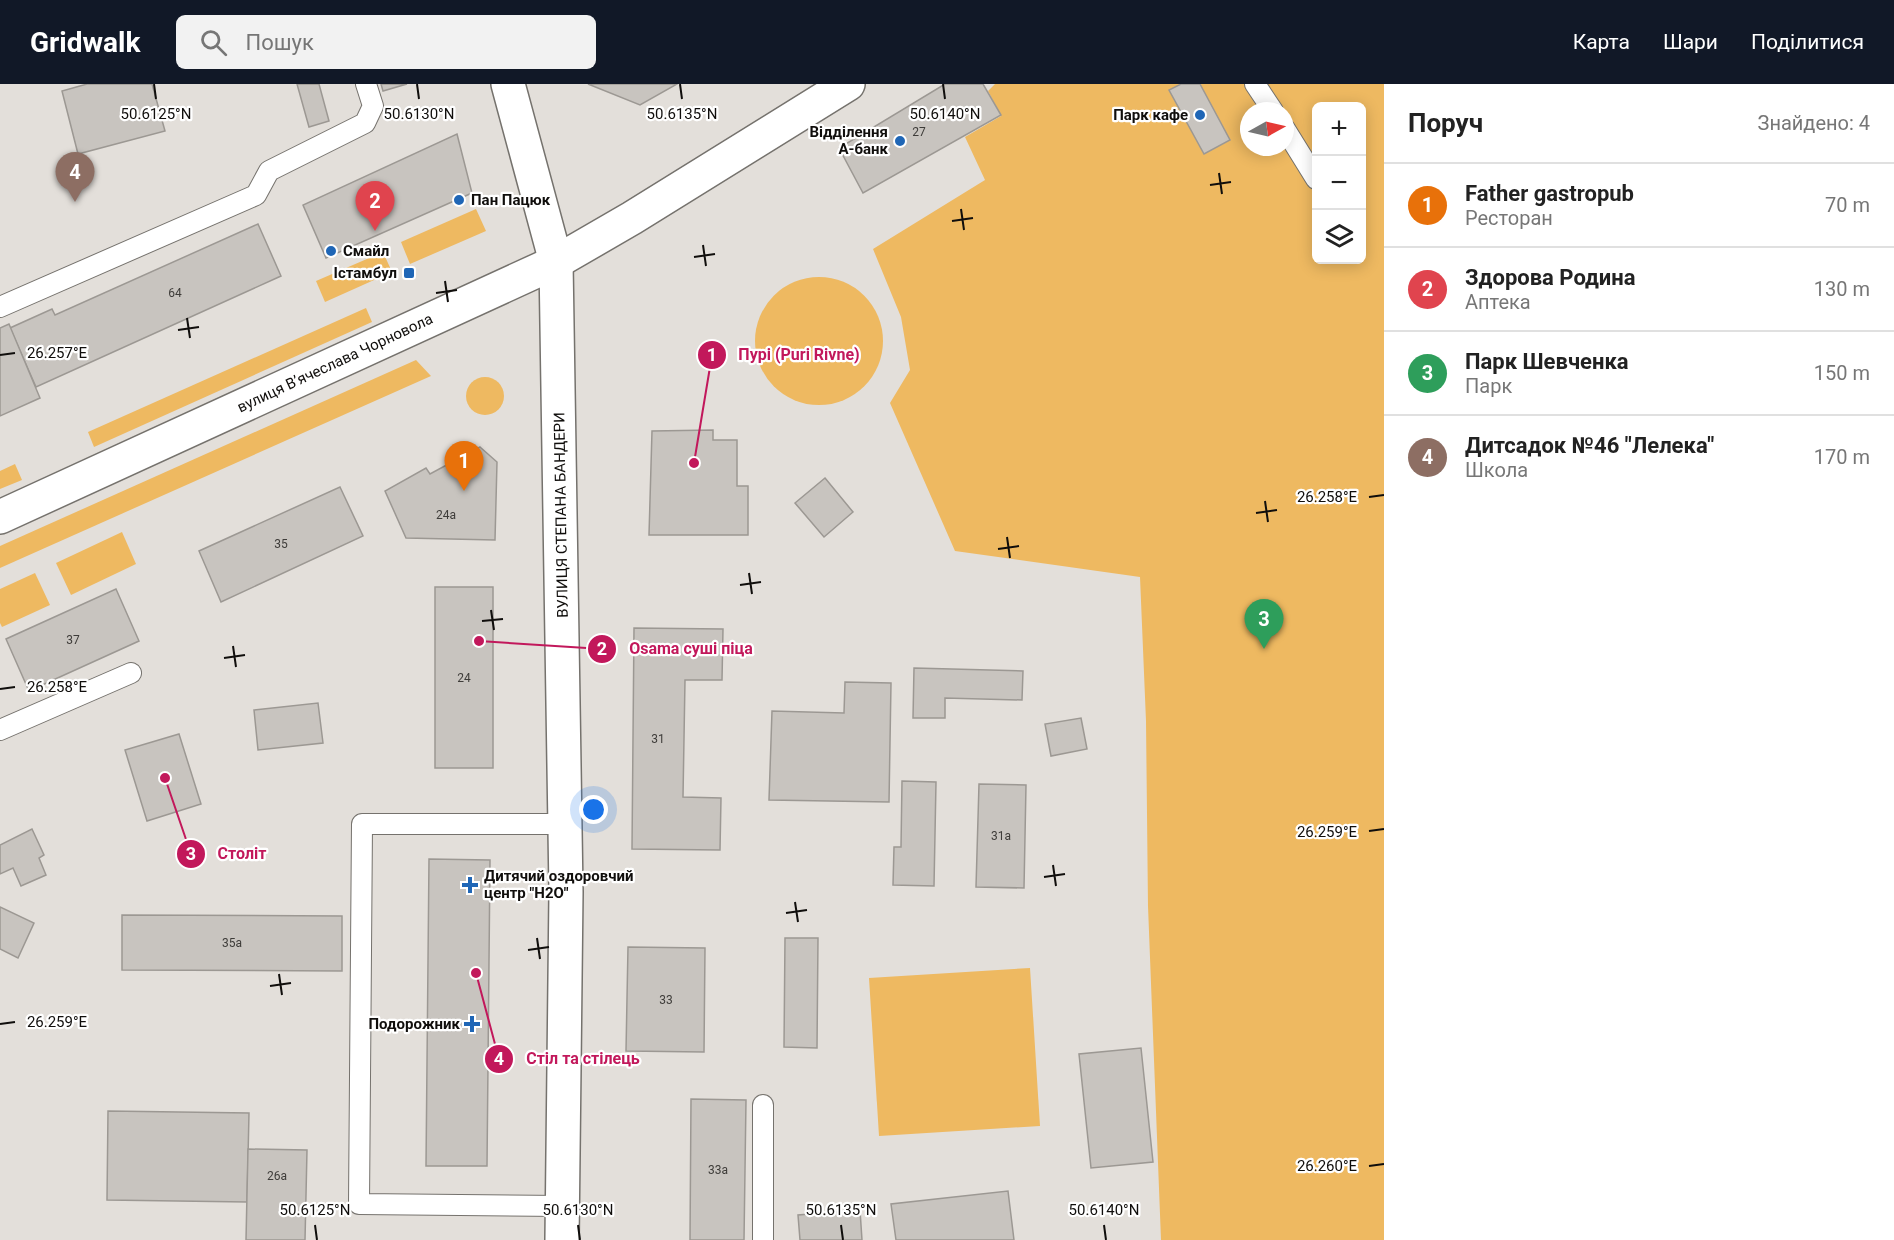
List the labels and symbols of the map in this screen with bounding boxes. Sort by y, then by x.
north arrow [1240,102,1294,156]
text: 50.6125°N [121,105,191,123]
text: 50.6130°N [384,105,454,123]
text: 50.6135°N [647,105,717,123]
text: 50.6140°N [910,105,980,123]
place label: Парк кафе [1113,106,1188,124]
marker: Парк кафе [1193,108,1207,122]
place label: Відділення А-банк [809,123,889,158]
house number: 27 [912,125,926,139]
marker: Відділення А-банк [893,134,907,148]
pin: 4 [56,152,94,202]
pin: 2 [356,182,394,231]
place label: Пан Пацюк [471,191,551,209]
marker: Пан Пацюк [452,193,466,207]
place label: Смайл [343,242,389,260]
marker: Смайл [324,244,338,258]
place label: Істамбул [334,264,397,282]
marker: Істамбул [402,266,416,280]
house number: 64 [168,286,182,300]
street label: вулиця Вʼячеслава Чорновола [234,310,436,416]
callout: Пурі (Puri Rivne) [697,338,872,372]
text: 26.257°E [27,344,88,362]
text: 1 [707,344,717,365]
text: Пурі (Puri Rivne) [738,345,860,364]
street label: ВУЛИЦЯ СТЕПАНА БАНДЕРИ [550,412,572,618]
pin: 1 [444,442,484,491]
text: 26.258°E [1297,488,1358,506]
house number: 24а [436,508,456,522]
house number: 35 [274,537,288,551]
pin: 3 [1244,600,1284,649]
callout: Osama суші піца [587,632,765,666]
house number: 37 [66,633,80,647]
text: 2 [597,638,607,659]
text: Osama суші піца [629,639,753,658]
house number: 24 [457,671,471,685]
text: 26.258°E [27,678,88,696]
house number: 31 [651,732,665,746]
your location [579,795,608,824]
text: 26.259°E [1297,823,1358,841]
house number: 31а [991,829,1011,843]
callout: Століт [176,837,279,871]
text: 3 [186,843,196,864]
text: Століт [218,844,266,863]
place label: Дитячий оздоровчий центр "H2O" [484,867,634,902]
marker: Дитячий оздоровчий центр "H2O" [461,876,479,894]
house number: 35а [222,936,242,950]
house number: 33 [659,993,673,1007]
text: 26.259°E [27,1013,88,1031]
place label: Подорожник [368,1015,461,1033]
marker: Подорожник [465,1017,479,1031]
callout: Стіл та стілець [484,1042,652,1076]
text: 4 [494,1048,504,1069]
text: Стіл та стілець [526,1049,640,1068]
text: 26.260°E [1297,1157,1358,1175]
house number: 33а [708,1163,728,1177]
house number: 26а [267,1169,287,1183]
text: 50.6125°N [280,1201,350,1219]
text: 50.6130°N [543,1201,613,1219]
text: 50.6135°N [806,1201,876,1219]
text: 50.6140°N [1069,1201,1139,1219]

